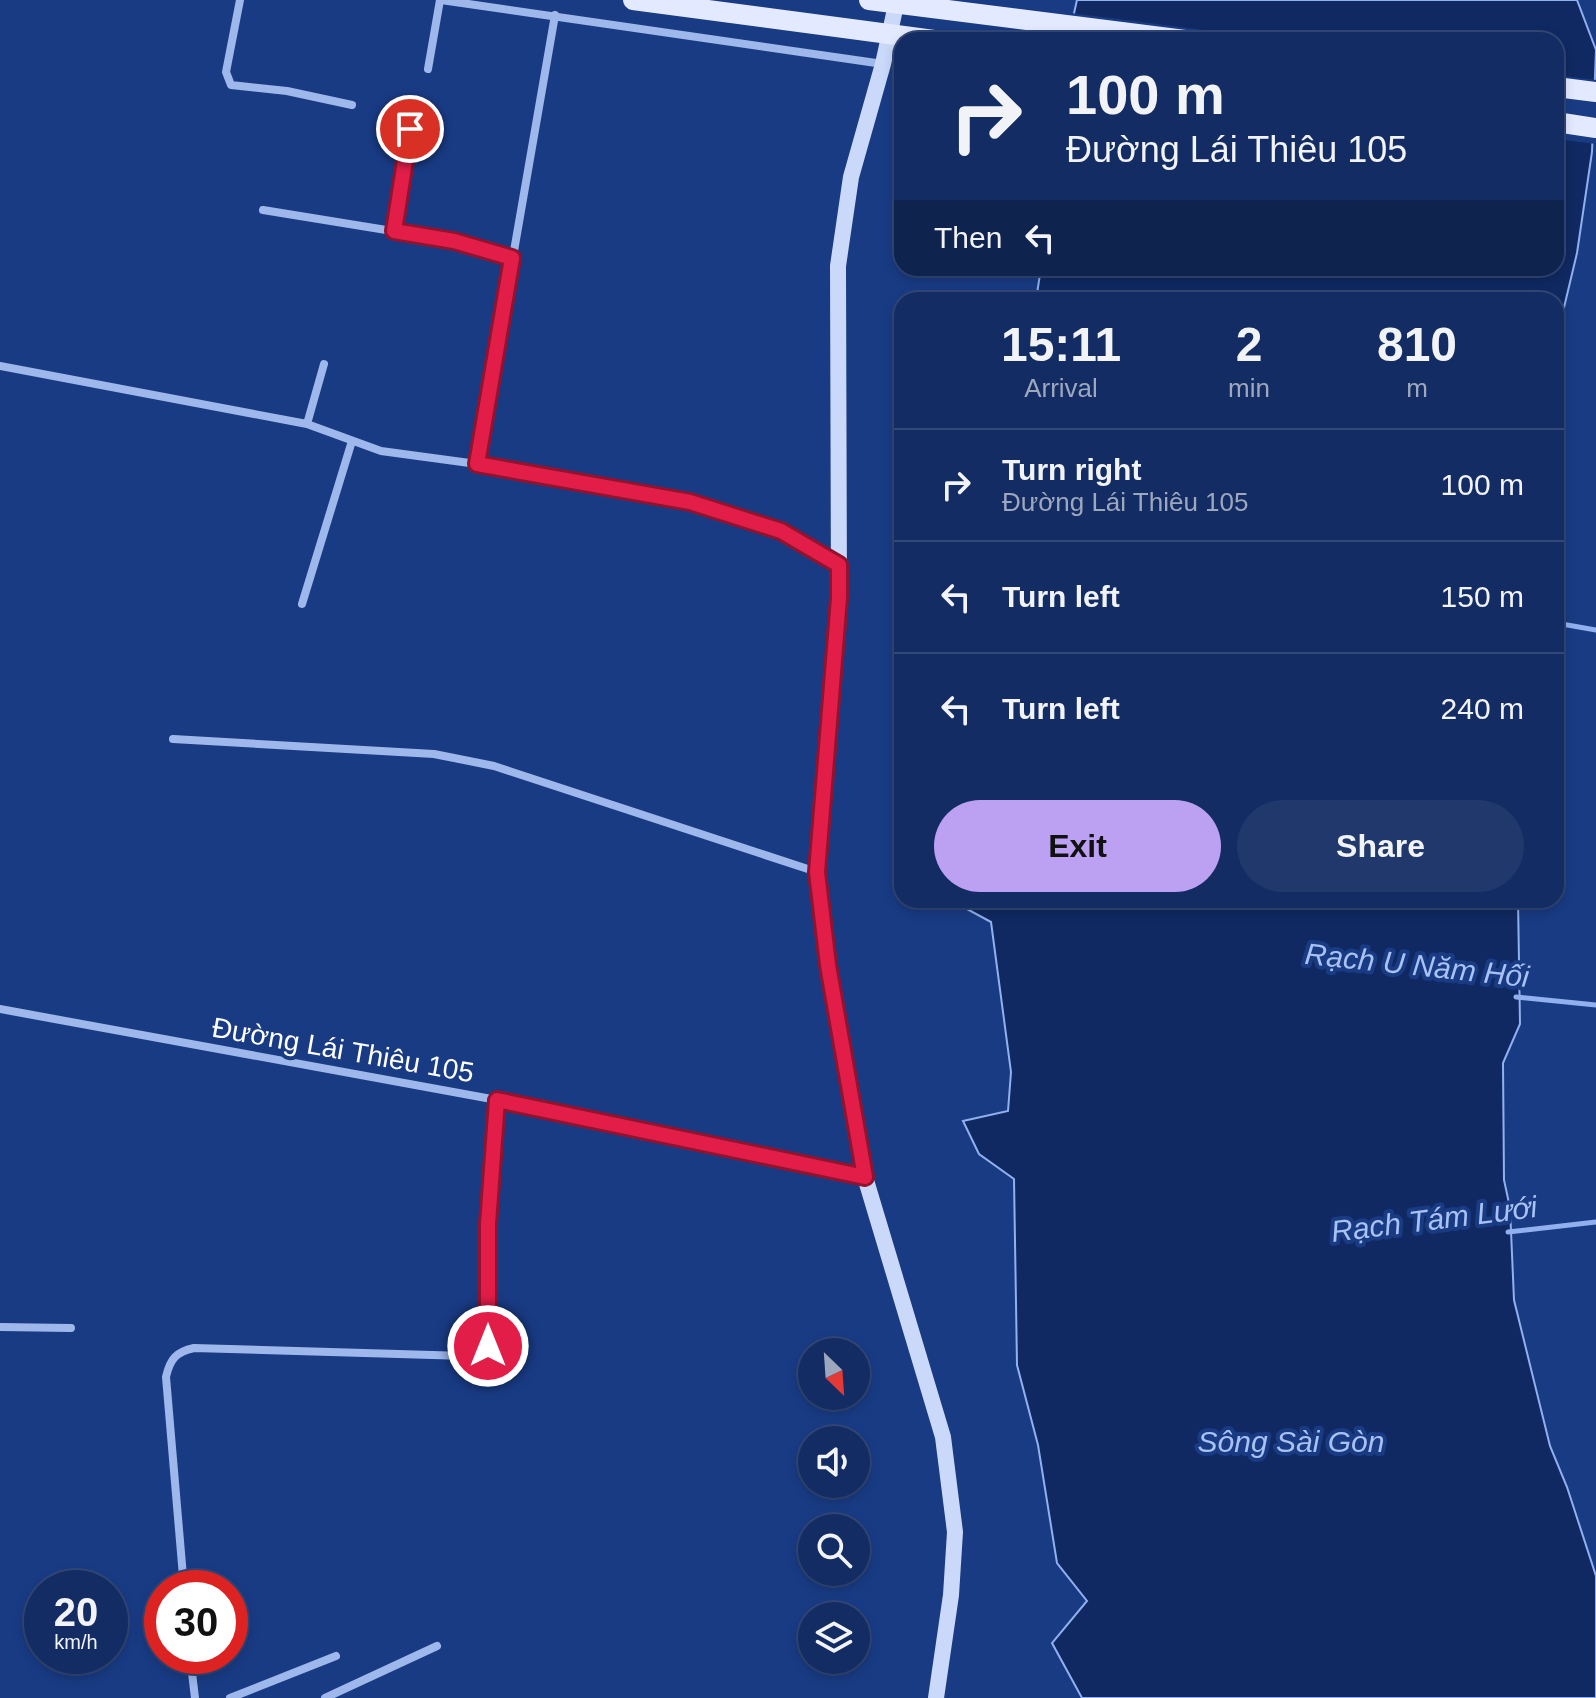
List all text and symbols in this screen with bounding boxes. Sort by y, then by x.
text: 100 m [1066,63,1225,126]
icon: right [934,64,1038,168]
pin [376,95,444,163]
icon: arrive [388,107,432,151]
text: Đường Lái Thiêu 105 [1066,129,1407,170]
icon: left [1018,216,1062,260]
text: Then [934,221,1002,254]
text: 15:11 [1001,318,1121,371]
text: 2 [1236,318,1262,371]
text: 810 [1377,318,1457,371]
text: Arrival [1024,373,1098,403]
text: min [1228,373,1270,403]
text: m [1406,373,1428,403]
text: Turn right [1002,453,1141,486]
icon: right [934,463,978,507]
text: 100 m [1441,468,1524,501]
text: Đường Lái Thiêu 105 [1002,487,1248,517]
icon: left [934,575,978,619]
text: Turn left [1002,580,1120,613]
text: 150 m [1441,580,1524,613]
icon: left [934,687,978,731]
text: Turn left [1002,692,1120,725]
text: 240 m [1441,692,1524,725]
button: Exit [934,800,1221,892]
button: Share [1237,800,1524,892]
water label: Rạch U Năm Hối [1303,937,1532,993]
street label: Đường Lái Thiêu 105 [210,1012,476,1088]
water label: Rạch Tám Lưới [1329,1190,1540,1248]
position arrow [446,1304,530,1388]
north arrow [798,1338,870,1410]
map controls [798,1338,870,1674]
water label: Sông Sài Gòn [1198,1425,1384,1458]
button: sound [798,1426,870,1498]
button: search [798,1514,870,1586]
speed limit sign: 30 [144,1570,248,1674]
text: 20 [54,1590,98,1634]
button: layers [798,1602,870,1674]
text: km/h [54,1631,98,1653]

